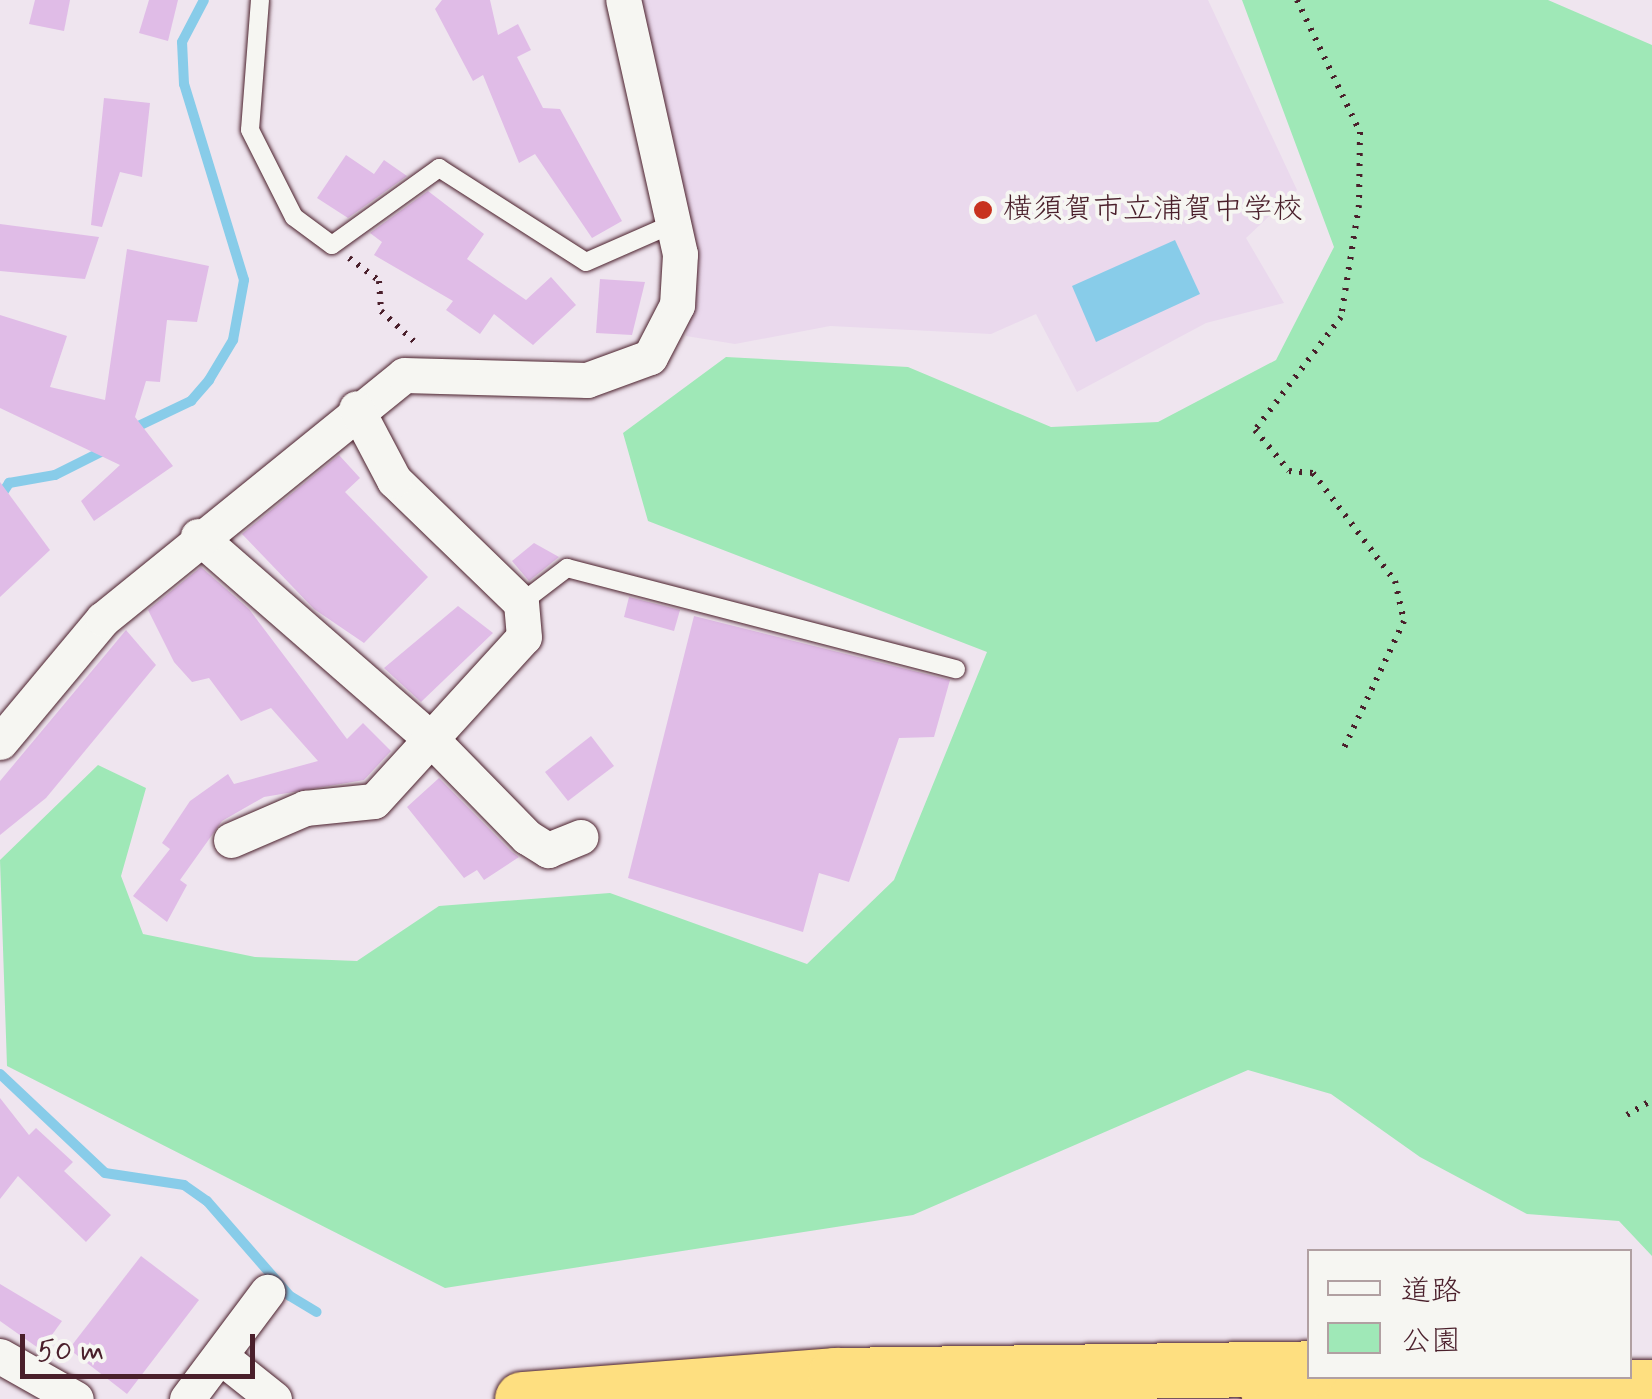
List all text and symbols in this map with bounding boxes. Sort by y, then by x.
place label: 横須賀市立浦賀中学校 [1003,192,1303,228]
marker: 横須賀市立浦賀中学校 [972,199,994,221]
legend [1307,1249,1632,1379]
text: 道路 [1401,1272,1461,1311]
scale bar [25,1314,260,1376]
text: 公園 [1401,1322,1461,1361]
text: 50 m [37,1332,104,1371]

